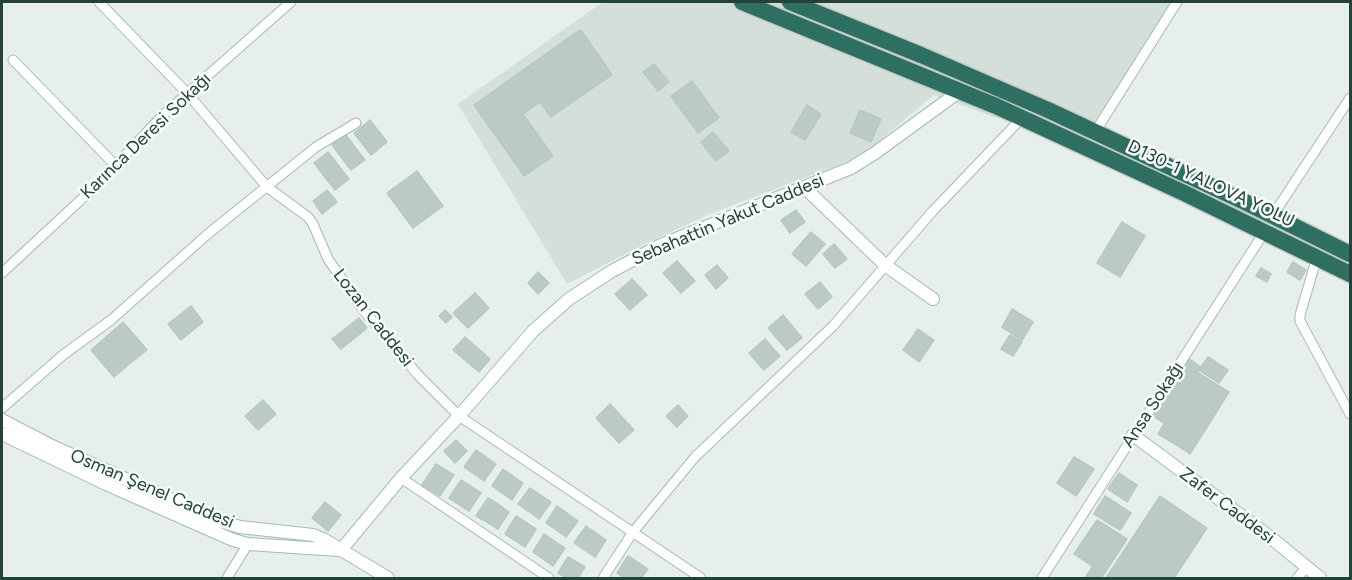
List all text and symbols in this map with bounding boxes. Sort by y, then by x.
street label: Karınca Deresi Sokağı [76,68,216,204]
street label: D130-1 YALOVA YOLU [1124,136,1298,232]
street label: Sebahattin Yakut Caddesi [629,170,827,270]
street label: Lozan Caddesi [328,265,418,371]
street label: Ansa Sokağı [1117,358,1189,452]
street label: Osman Şenel Caddesi [67,445,237,533]
street label: Zafer Caddesi [1175,463,1279,549]

